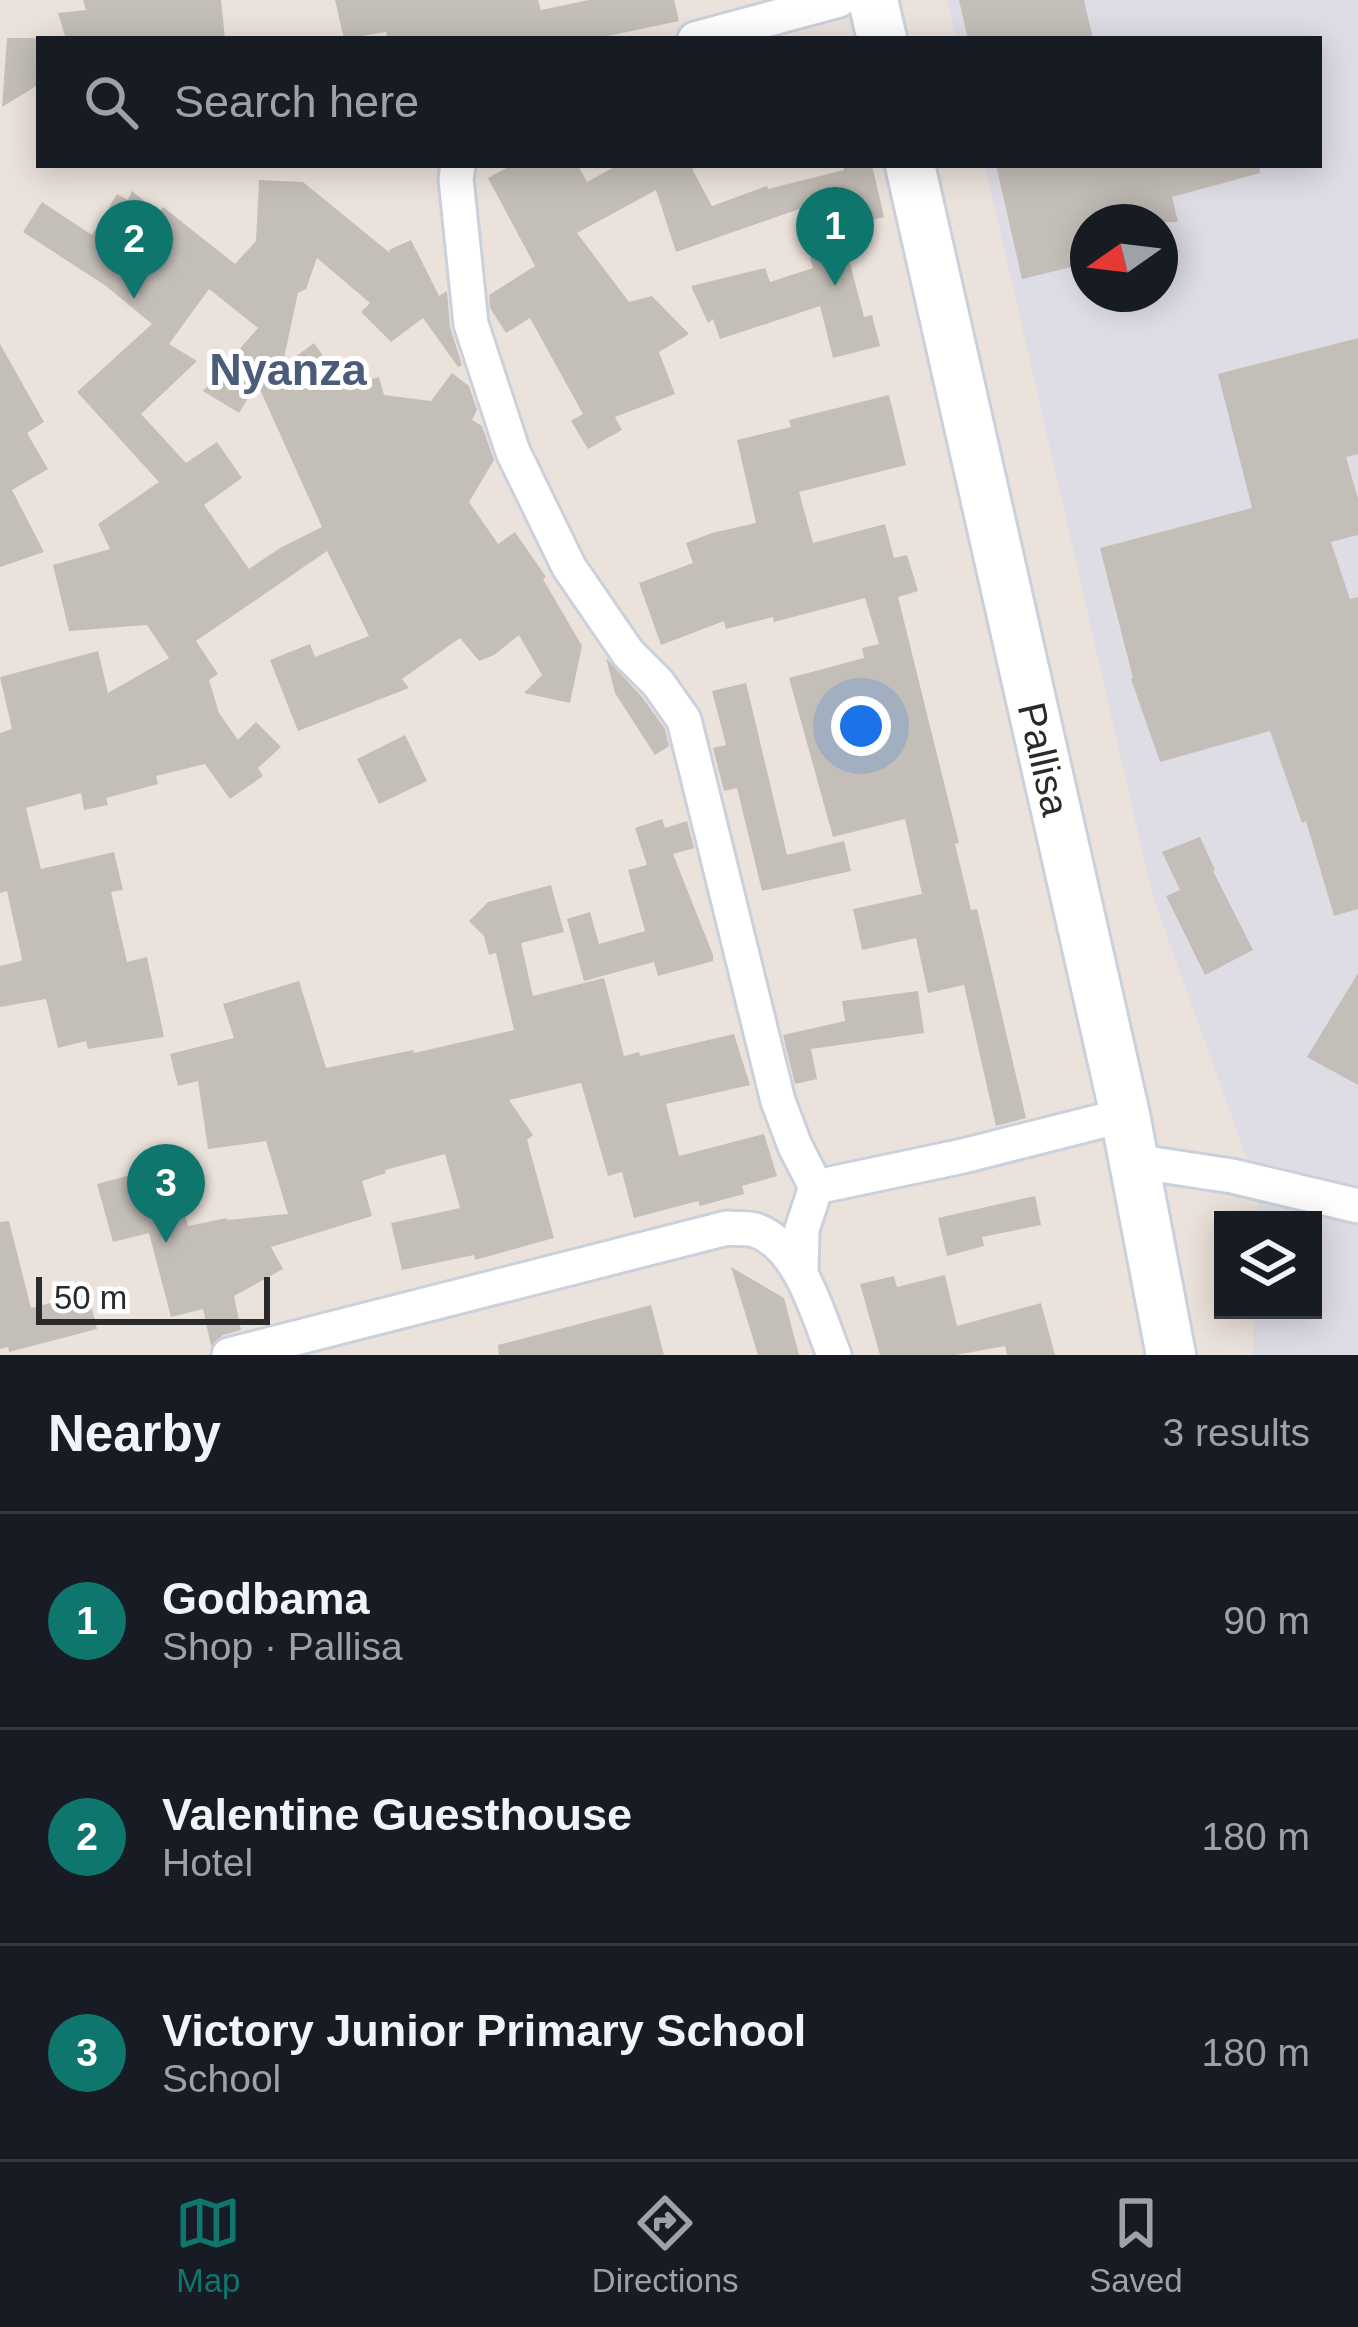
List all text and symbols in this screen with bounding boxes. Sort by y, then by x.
search box [36,36,1322,168]
icon: search [78,69,144,135]
text: Search here [174,76,419,127]
pin: 1 [796,187,874,286]
pin: 2 [95,200,173,299]
north arrow [1070,204,1178,312]
district label: Nyanza [209,344,368,395]
your location [831,696,891,756]
street label: Pallisa [1010,698,1077,820]
pin: 3 [127,1144,205,1243]
map controls [1214,1211,1322,1319]
button: layers [1214,1211,1322,1319]
scale bar [36,1271,270,1324]
text: 50 m [54,1279,127,1316]
text: Nearby [48,1405,221,1462]
text: 3 results [1163,1411,1310,1454]
text: Godbama [162,1573,370,1624]
text: 1 [76,1599,98,1642]
text: 90 m [1223,1599,1310,1642]
text: Shop · Pallisa [162,1625,403,1668]
text: Valentine Guesthouse [162,1789,632,1840]
text: 2 [76,1815,98,1858]
text: 180 m [1202,1815,1310,1858]
text: Hotel [162,1841,253,1884]
text: Victory Junior Primary School [162,2005,806,2056]
text: 3 [76,2031,98,2074]
text: 180 m [1202,2031,1310,2074]
text: School [162,2057,281,2100]
tab: Map [175,2190,241,2300]
tab: Directions [592,2190,739,2300]
tab: Saved [1089,2190,1183,2300]

